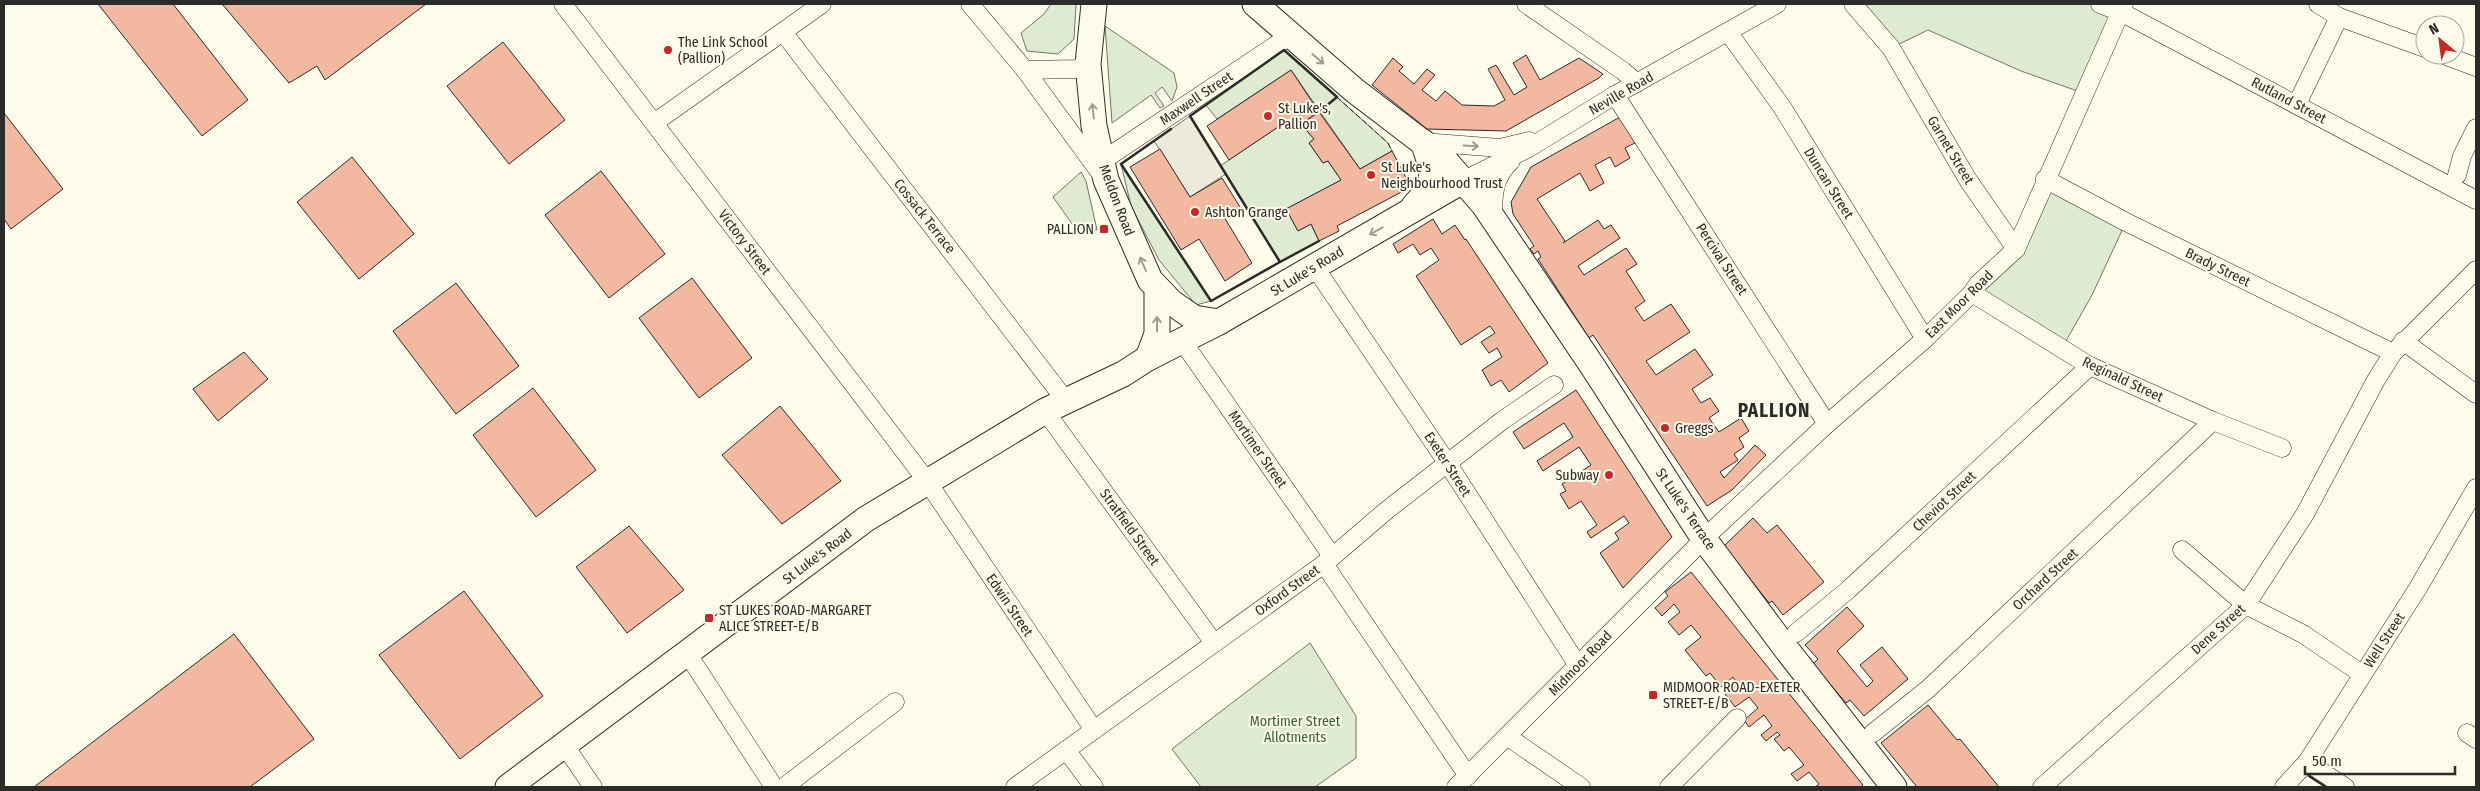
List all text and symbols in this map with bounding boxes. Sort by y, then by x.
north arrow [2415,15,2465,65]
text: N [2426,20,2442,39]
place label: The Link School (Pallion) [678,34,768,67]
marker: The Link School (Pallion) [662,44,674,56]
one-way arrow [1312,53,1325,64]
street label: Maxwell Street [1157,68,1236,129]
street label: Neville Road [1586,68,1657,119]
street label: Rutland Street [2248,74,2330,128]
place label: St Luke's, Pallion [1278,100,1331,133]
one-way arrow [1088,103,1097,119]
marker: St Luke's, Pallion [1262,110,1274,122]
street label: Garnet Street [1924,113,1978,188]
one-way arrow [1463,142,1479,151]
street label: Duncan Street [1800,145,1857,222]
place label: St Luke's Neighbourhood Trust [1381,159,1503,192]
street label: Meldon Road [1095,162,1138,238]
marker: St Luke's Neighbourhood Trust [1365,169,1377,181]
street label: Cossack Terrace [890,176,959,257]
place label: Ashton Grange [1205,204,1288,221]
street label: Victory Street [715,206,775,279]
marker: Ashton Grange [1189,206,1201,218]
street label: Percival Street [1692,220,1751,299]
place label: PALLION [1047,221,1094,238]
marker: PALLION [1098,223,1110,235]
one-way arrow [1369,226,1384,236]
street label: St Luke's Road [1268,243,1347,300]
street label: Brady Street [2182,244,2254,291]
one-way arrow [1137,257,1147,272]
street label: East Moor Road [1922,267,1997,342]
one-way arrow [1152,316,1162,332]
street label: Reginald Street [2080,353,2166,406]
district label: PALLION [1738,399,1810,422]
street label: Mortimer Street [1225,407,1291,492]
place label: Greggs [1675,420,1713,437]
marker: Greggs [1659,422,1671,434]
street label: Exeter Street [1420,429,1475,500]
street label: St Luke's Terrace [1652,465,1719,553]
place label: Subway [1555,467,1600,484]
street label: Cheviot Street [1909,467,1980,535]
marker: Subway [1603,469,1615,481]
street label: Stratfield Street [1096,486,1163,569]
street label: St Luke's Road [779,525,855,588]
street label: Orchard Street [2009,544,2082,614]
street label: Oxford Street [1252,561,1323,620]
street label: Edwin Street [983,571,1037,640]
street label: Dene Street [2188,600,2249,658]
place label: ST LUKES ROAD-MARGARET ALICE STREET-E/B [719,602,872,635]
street label: Well Street [2360,609,2409,671]
marker: ST LUKES ROAD-MARGARET ALICE STREET-E/B [703,612,715,624]
street label: Midmoor Road [1545,627,1616,699]
place label: MIDMOOR ROAD-EXETER STREET-E/B [1663,679,1801,712]
marker: MIDMOOR ROAD-EXETER STREET-E/B [1647,689,1659,701]
park label: Mortimer Street Allotments [1250,713,1341,746]
scale bar [2305,744,2455,776]
text: 50 m [2312,752,2342,770]

